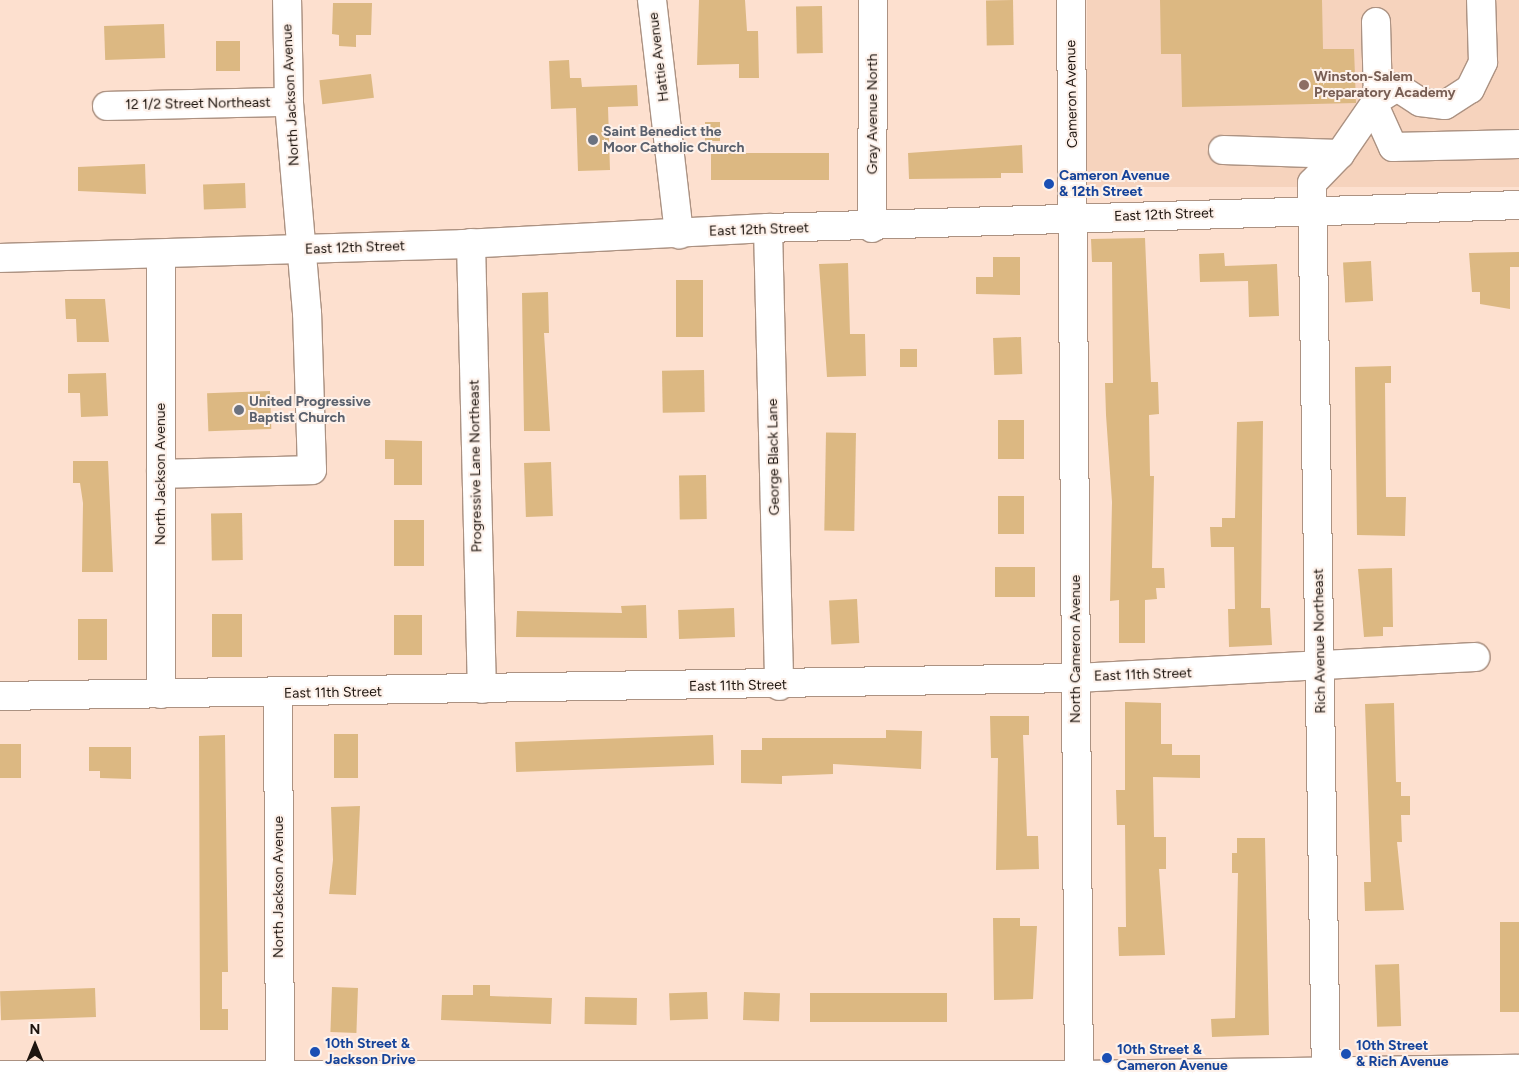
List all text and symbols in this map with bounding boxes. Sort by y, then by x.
street label: Hattie Avenue [645,11,673,103]
street label: North Jackson Avenue [279,24,303,166]
street label: Cameron Avenue [1063,40,1081,148]
street label: Gray Avenue North [865,54,881,174]
place label: Winston-Salem Preparatory Academy [1314,69,1456,102]
marker: Winston-Salem Preparatory Academy [1298,79,1310,91]
street label: 12 1/2 Street Northeast [125,94,271,114]
place label: Saint Benedict the Moor Catholic Church [603,124,744,156]
marker: Saint Benedict the Moor Catholic Church [587,134,599,146]
place label: Cameron Avenue & 12th Street [1059,168,1170,200]
marker: Cameron Avenue & 12th Street [1043,178,1055,190]
street label: East 12th Street [1114,205,1214,225]
street label: East 12th Street [709,220,809,240]
street label: East 12th Street [305,238,405,258]
street label: Progressive Lane Northeast [466,380,486,552]
place label: United Progressive Baptist Church [249,394,371,427]
street label: George Black Lane [765,398,783,516]
street label: North Jackson Avenue [153,403,169,545]
marker: United Progressive Baptist Church [233,404,245,416]
street label: Rich Avenue Northeast [1310,568,1330,714]
street label: North Cameron Avenue [1068,575,1084,723]
street label: East 11th Street [1094,665,1192,685]
street label: East 11th Street [689,677,787,695]
street label: East 11th Street [284,684,382,702]
street label: North Jackson Avenue [271,816,287,958]
north arrow [10,1020,60,1070]
text: N [30,1021,40,1038]
place label: 10th Street & Jackson Drive [325,1036,415,1068]
place label: 10th Street & Rich Avenue [1356,1038,1448,1070]
place label: 10th Street & Cameron Avenue [1117,1042,1228,1074]
marker: 10th Street & Jackson Drive [309,1046,321,1058]
marker: 10th Street & Rich Avenue [1340,1048,1352,1060]
marker: 10th Street & Cameron Avenue [1101,1052,1113,1064]

